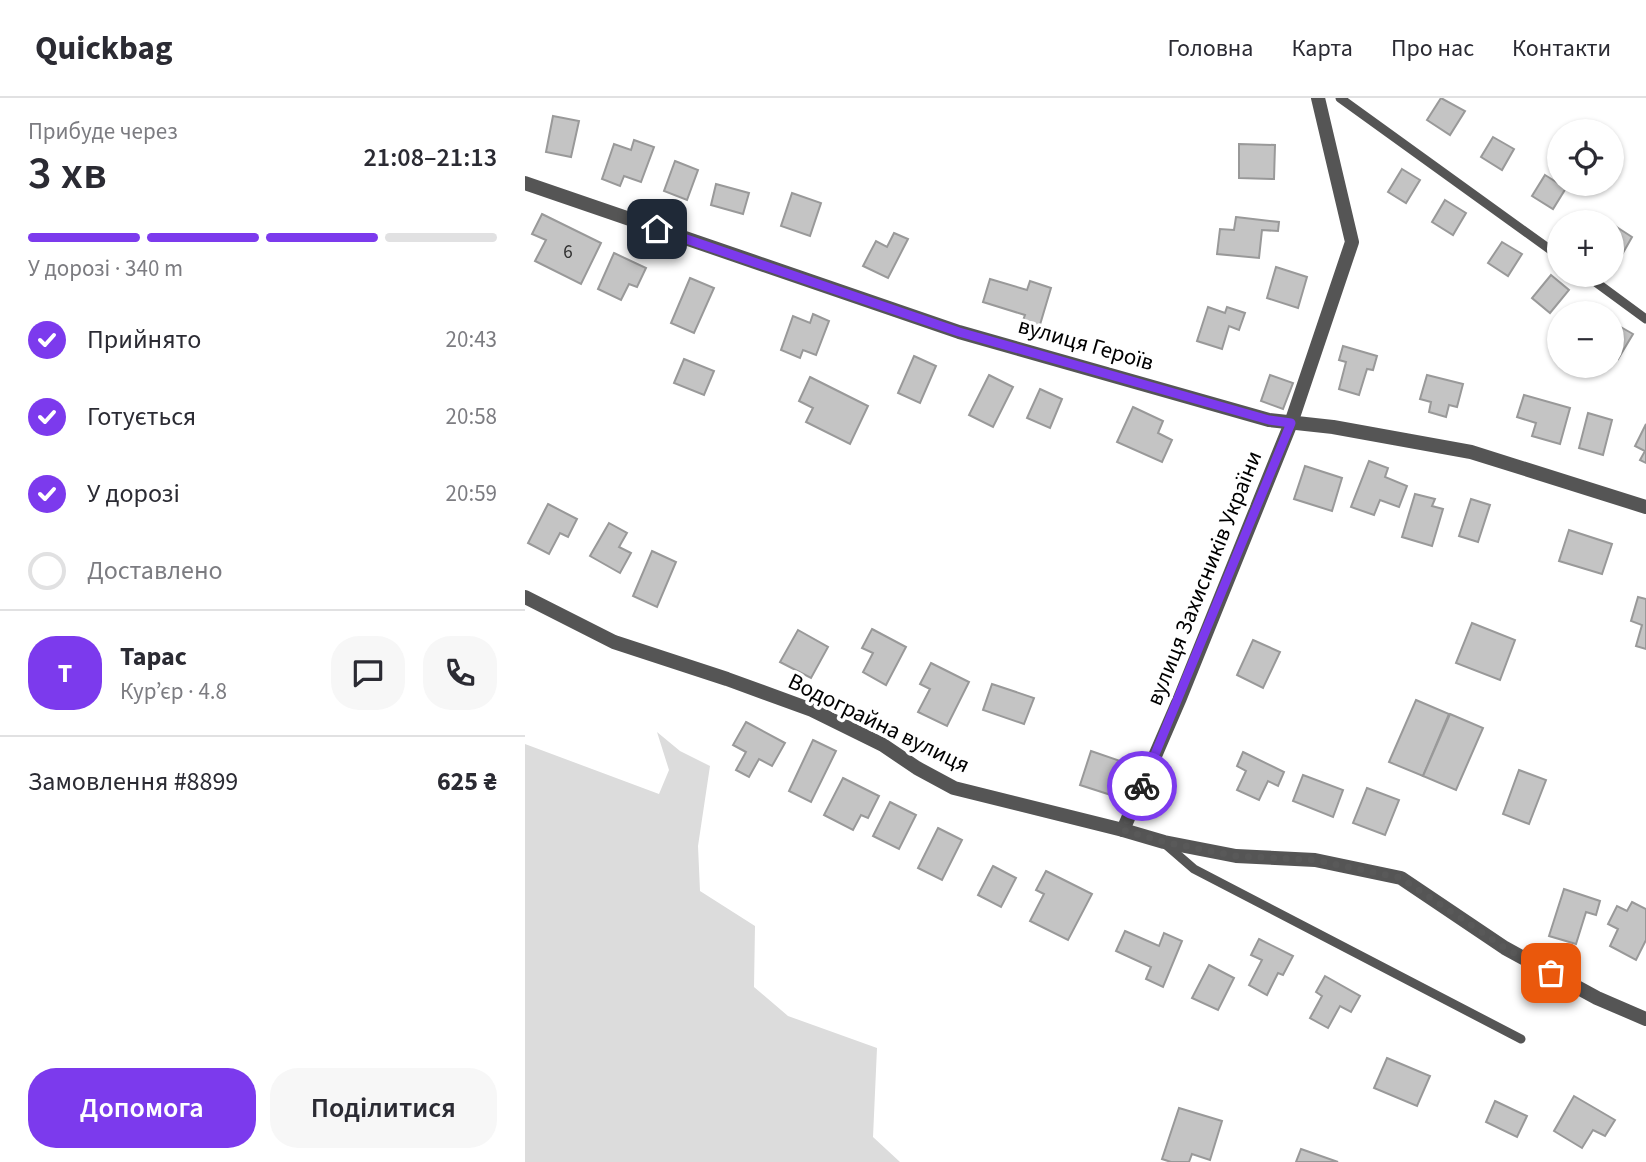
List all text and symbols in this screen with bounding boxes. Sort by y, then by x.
text: Quickbag [35,25,173,72]
text: Головна [1167,31,1253,66]
text: Карта [1291,31,1353,66]
text: Про нас [1391,31,1474,66]
text: Контакти [1512,31,1611,66]
text: Прибуде через [28,115,178,148]
map controls [1547,119,1624,378]
button: locate [1547,119,1624,196]
text: 21:08–21:13 [364,139,497,176]
text: 3 хв [28,141,107,206]
pin [627,199,687,259]
icon: home [638,210,676,248]
button: + [1547,210,1624,287]
house number: 6 [563,239,573,266]
text: У дорозі · 340 m [28,252,183,285]
button: − [1547,301,1624,378]
street label: вулиця Героїв [1014,309,1158,379]
icon: check [28,321,66,359]
text: Прийнято [87,321,201,358]
text: 20:43 [446,323,497,356]
icon: check [28,398,66,436]
text: Готується [87,398,196,435]
text: 20:58 [446,400,497,433]
street label: вулиця Захисників України [1138,446,1270,710]
icon: check [28,475,66,513]
text: У дорозі [87,475,180,512]
text: 20:59 [446,477,497,510]
text: Доставлено [87,552,223,589]
button: chat [331,636,405,710]
button: phone [423,636,497,710]
text: Тарас [120,638,187,675]
text: Т [58,655,72,692]
street label: Водограйна вулиця [783,665,975,781]
text: Кур’єр · 4.8 [120,675,227,708]
courier [1107,751,1177,821]
text: Замовлення #8899 [28,763,238,800]
text: 625 ₴ [437,763,497,800]
icon: bike [1123,767,1161,805]
pin [1521,943,1581,1003]
icon: bag [1532,954,1570,992]
button: Допомога [28,1068,256,1148]
button: Поділитися [270,1068,497,1148]

